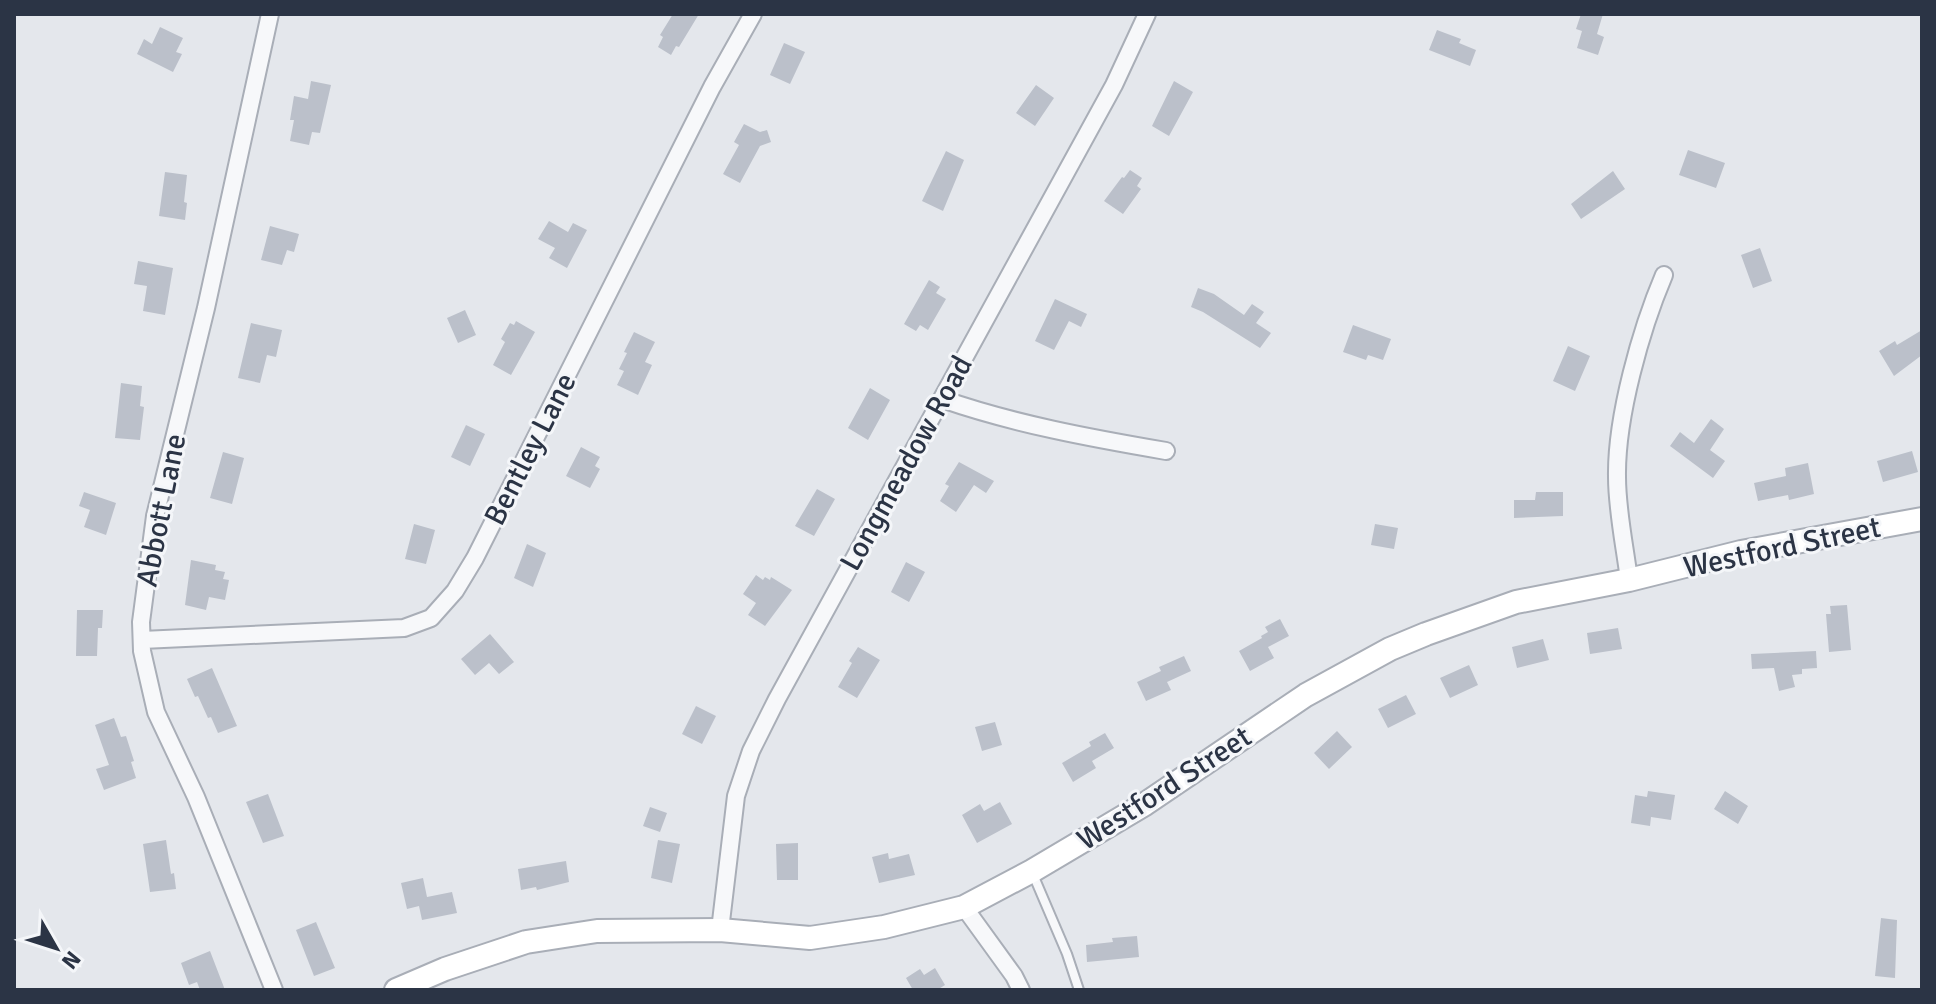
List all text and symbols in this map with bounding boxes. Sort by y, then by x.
street label: Longmeadow Road [832,349,981,577]
street label: Bentley Lane [476,367,585,531]
street label: Abbott Lane [129,431,194,590]
street label: Westford Street [1680,509,1884,586]
street label: Westford Street [1070,718,1258,858]
north arrow [16,908,96,988]
text: N [56,946,86,975]

